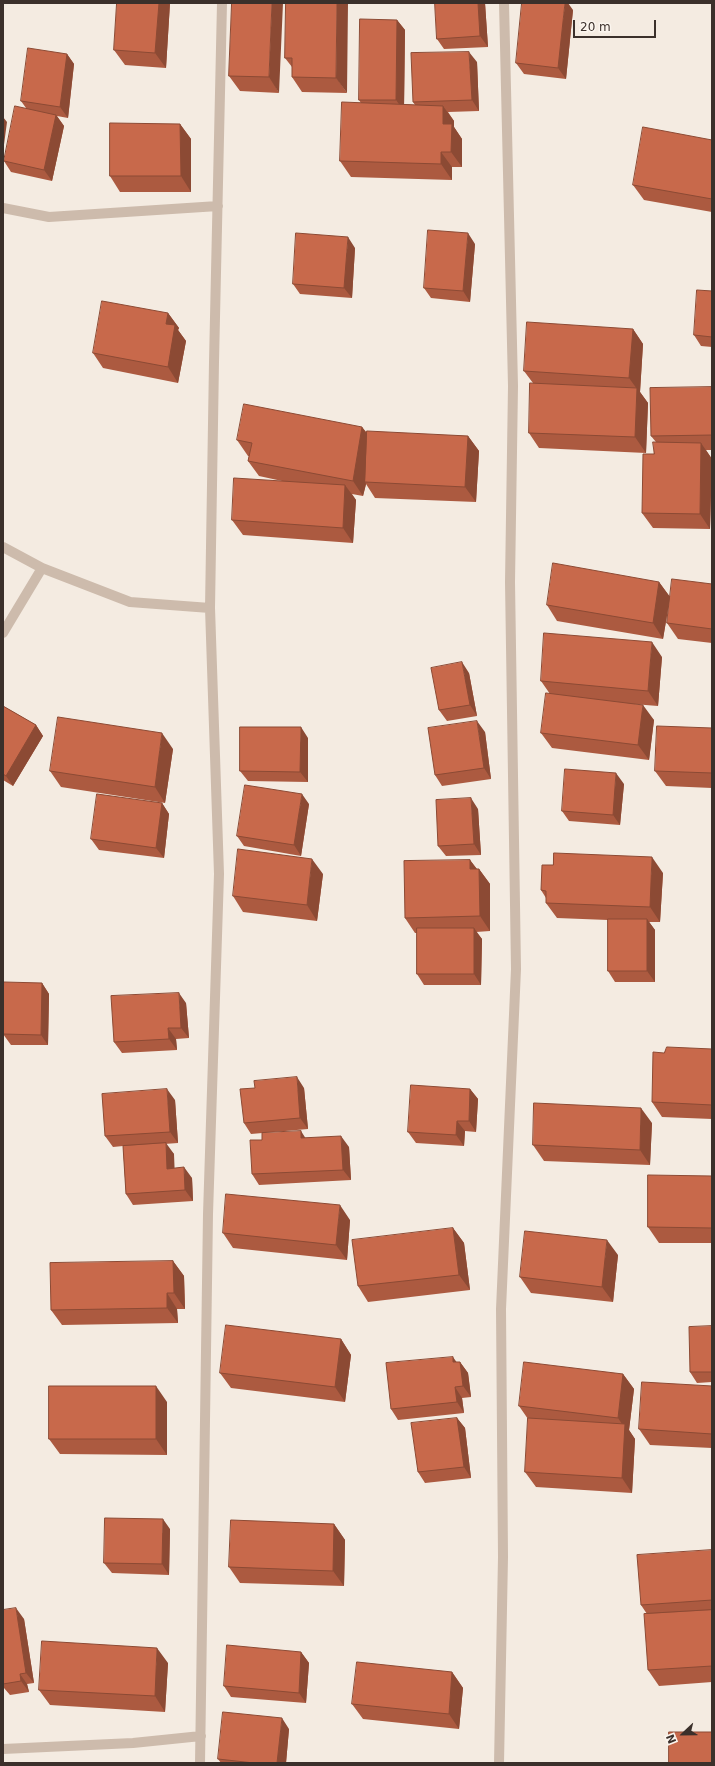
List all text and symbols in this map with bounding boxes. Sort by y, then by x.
scale bar [575,12,658,38]
text: 20 m [580,20,611,34]
north arrow [663,1714,703,1754]
text: N [664,1732,679,1745]

